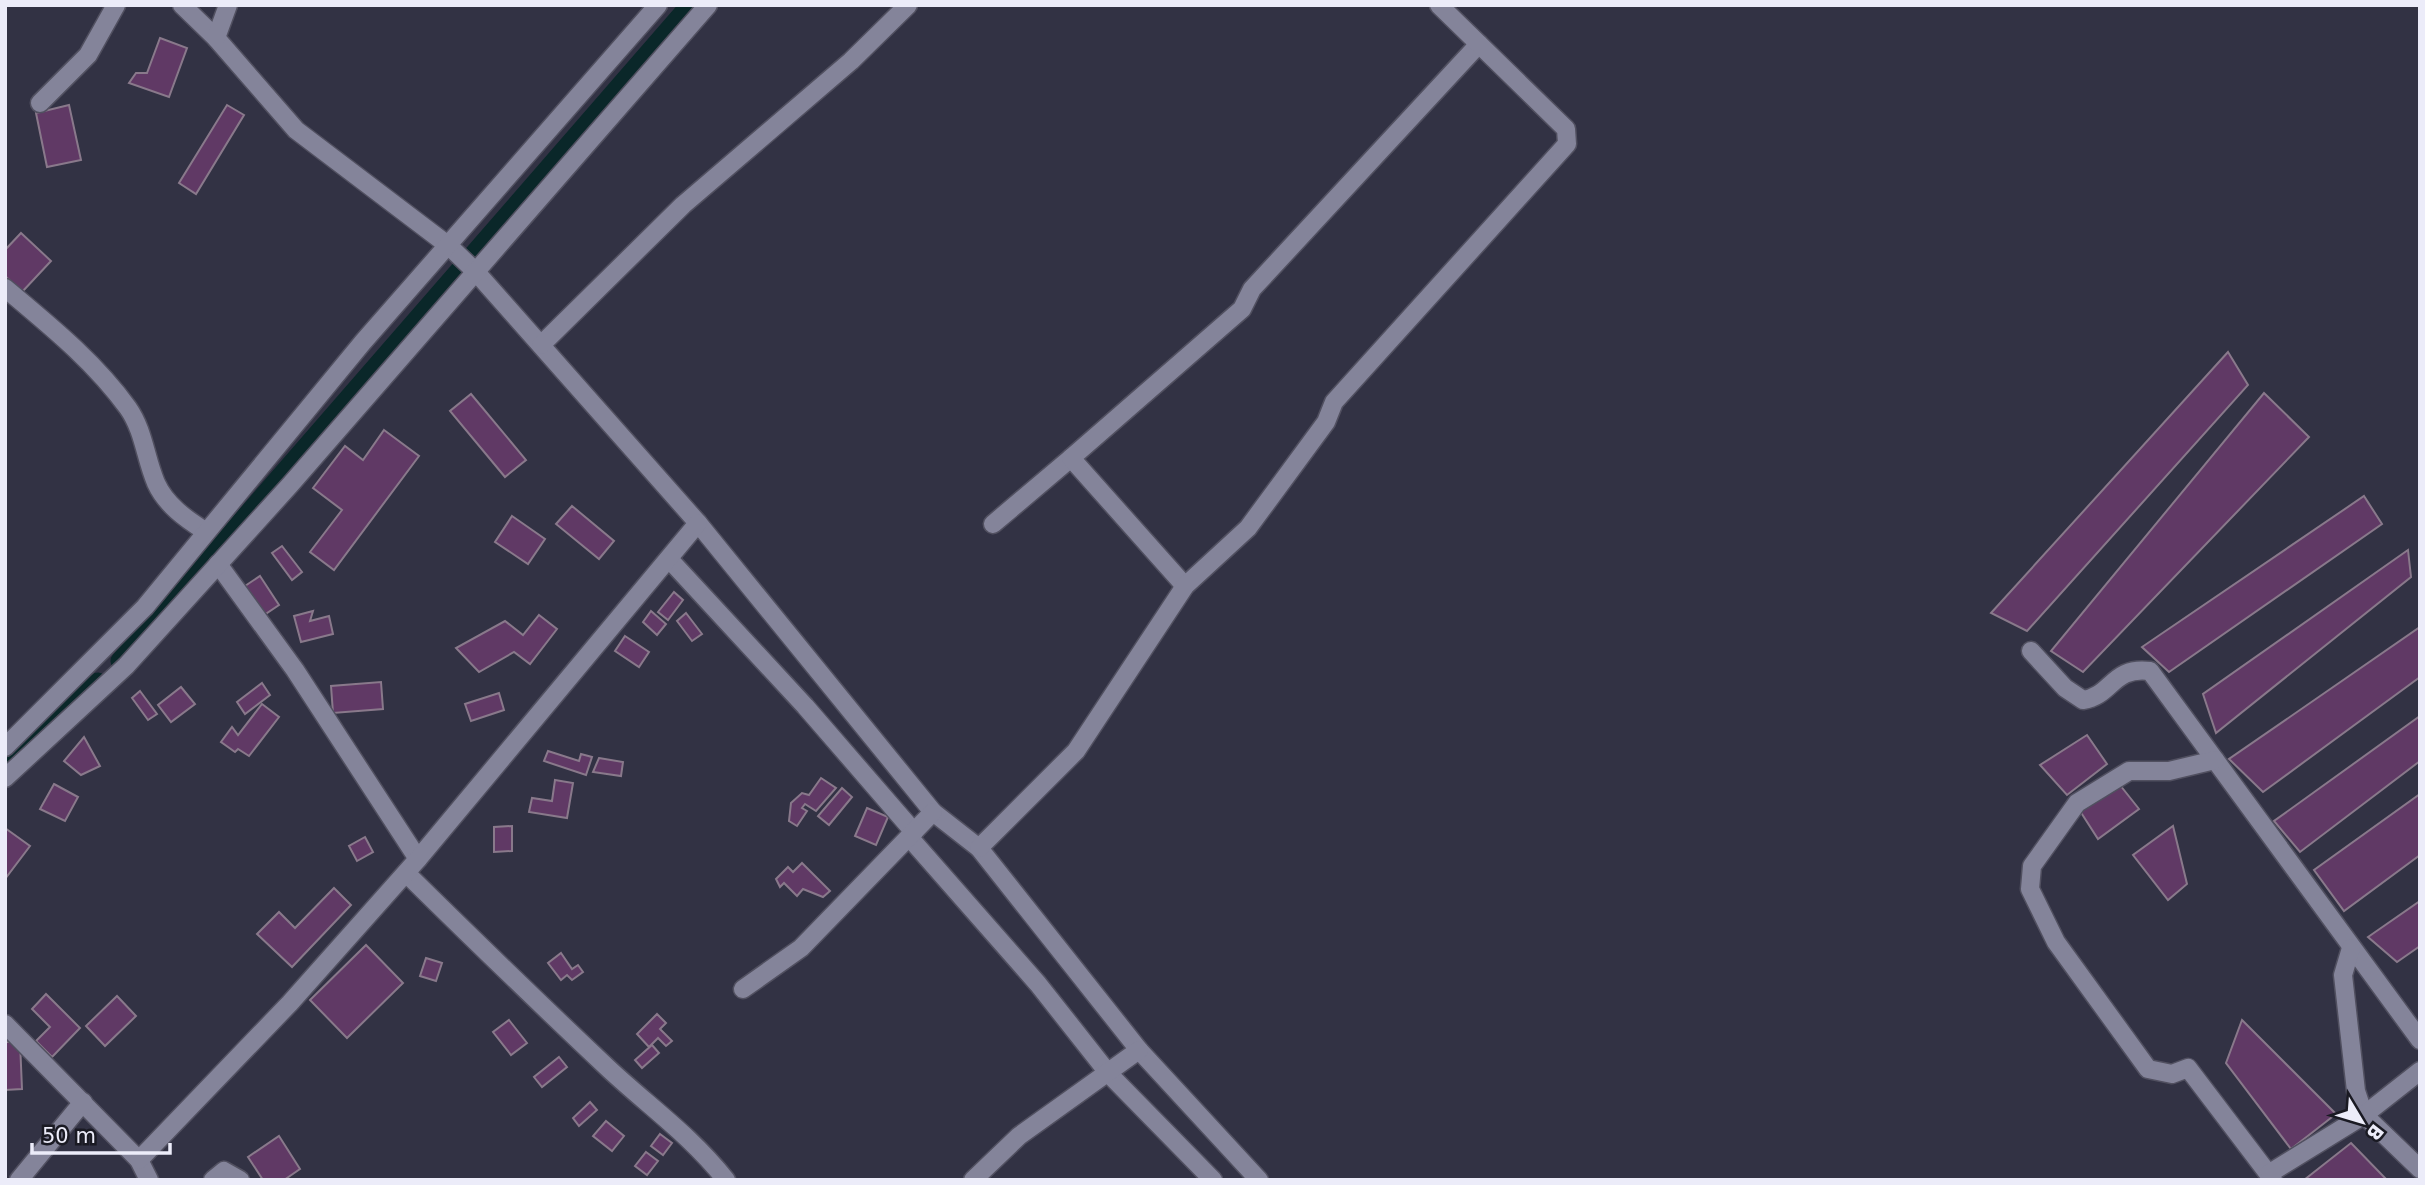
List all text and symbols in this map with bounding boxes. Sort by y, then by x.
north arrow [2327,1087,2397,1157]
scale bar [32,1112,170,1156]
text: B [2362,1120,2389,1145]
text: 50 m [42,1124,96,1148]

